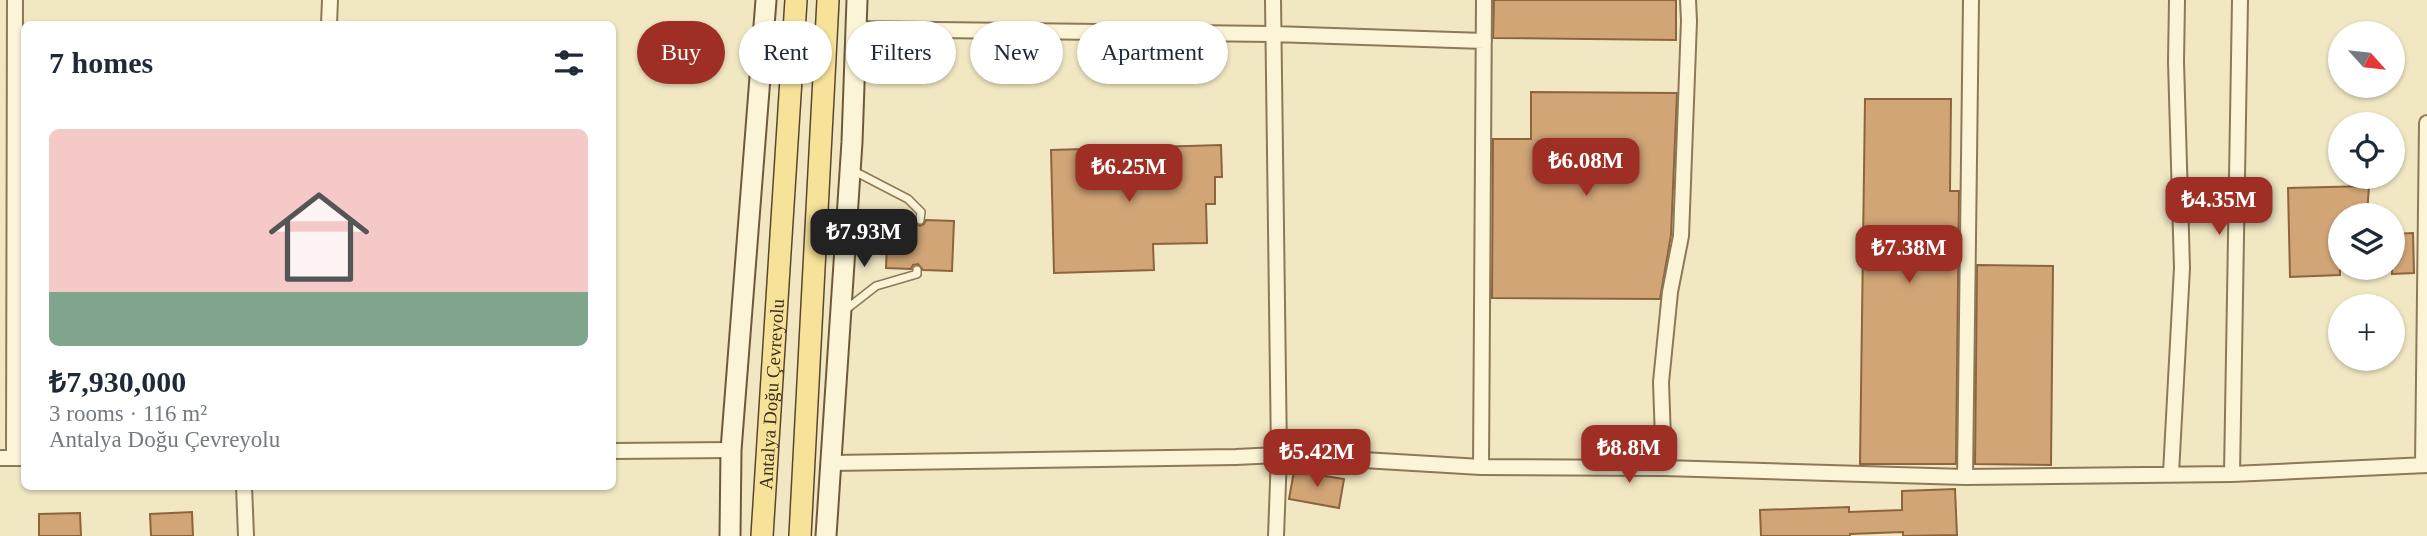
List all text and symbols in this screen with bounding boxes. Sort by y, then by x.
chip: Buy [637,21,725,84]
chip: Rent [739,21,832,84]
chip: Filters [846,21,956,84]
chip: New [970,21,1063,84]
chip: Apartment [1077,21,1228,84]
north arrow [2328,21,2404,98]
map controls [2328,21,2405,371]
icon: filters [550,44,588,82]
text: 7 homes [49,46,153,79]
button: locate [2328,112,2405,189]
pin: ₺6.08M [1529,138,1643,198]
pin: ₺6.25M [1072,144,1186,204]
text: ₺6.08M [1548,148,1624,173]
text: ₺6.25M [1091,154,1167,179]
icon: home [256,174,382,300]
pin: ₺4.35M [2162,177,2276,237]
text: ₺4.35M [2181,187,2257,212]
button: layers [2328,203,2405,280]
pin: ₺7.93M [807,210,921,269]
text: ₺7.93M [826,219,902,244]
pin: ₺7.38M [1852,226,1966,285]
text: ₺7.38M [1871,235,1947,260]
button: + [2328,294,2405,371]
street label: Antalya Doğu Çevreyolu [755,298,788,490]
text: ₺7,930,000 [49,365,186,398]
text: 3 rooms · 116 m² [49,401,207,426]
pin: ₺8.8M [1580,426,1678,485]
text: Antalya Doğu Çevreyolu [49,427,280,452]
pin: ₺5.42M [1260,430,1374,489]
text: ₺8.8M [1597,435,1661,460]
text: ₺5.42M [1279,439,1355,464]

